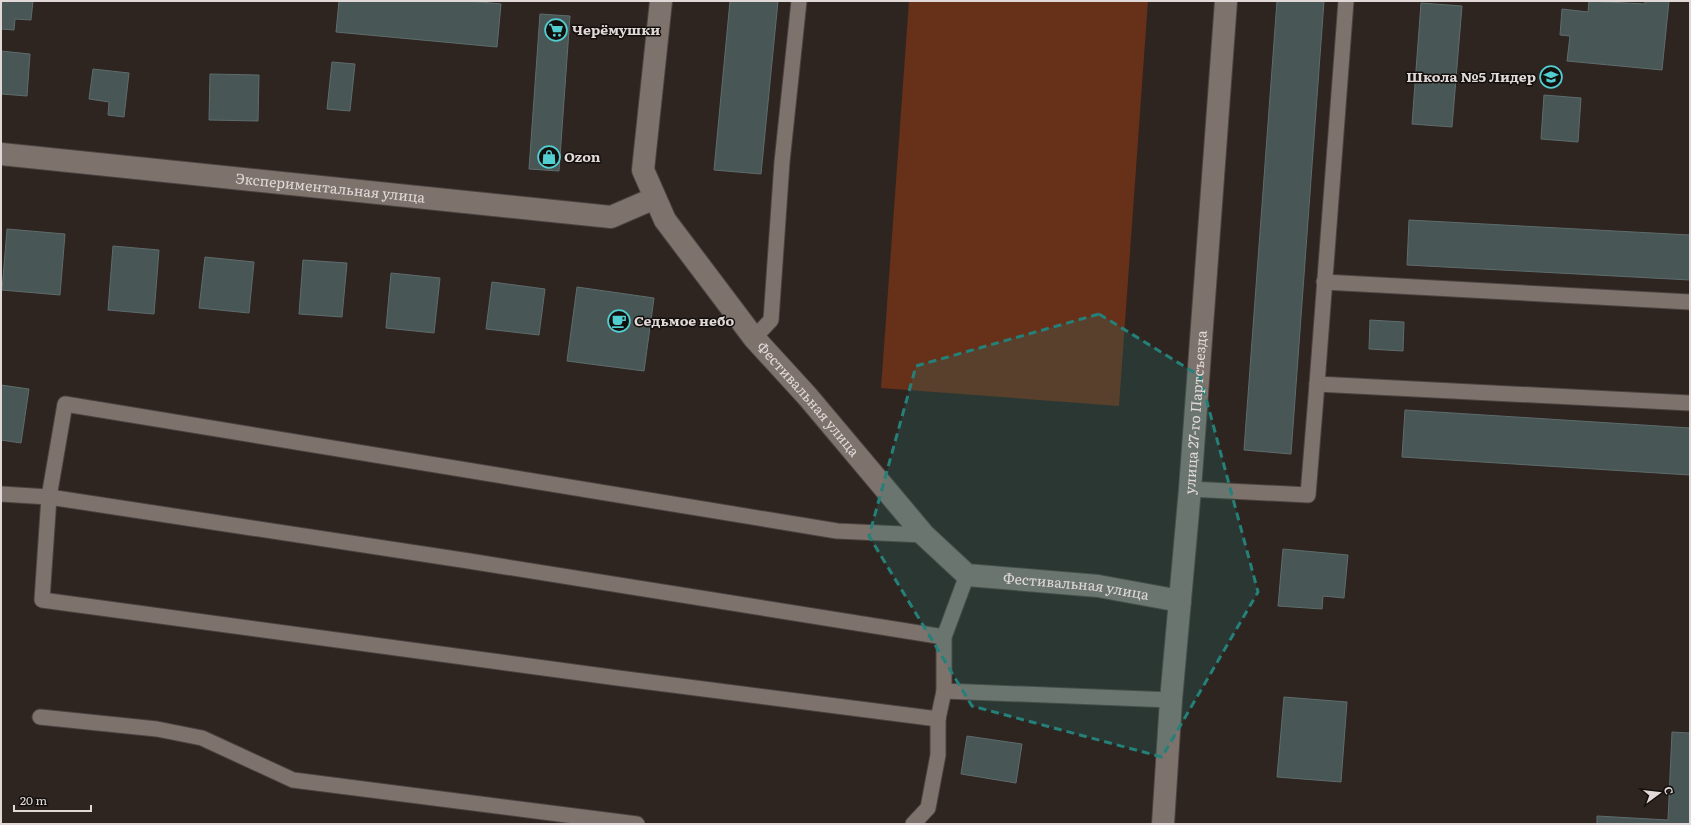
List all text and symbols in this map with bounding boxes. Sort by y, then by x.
supermarket icon: Черёмушки [543,17,569,43]
place label: Черёмушки [572,19,660,39]
school or university icon: Школа №5 Лидер [1538,64,1564,90]
place label: Школа №5 Лидер [1406,66,1536,86]
shop icon: Ozon [536,144,562,170]
place label: Ozon [564,146,601,166]
street label: Экспериментальная улица [235,167,427,207]
cafe icon: Седьмое небо [606,308,632,334]
place label: Седьмое небо [634,310,734,330]
street label: улица 27-го Партсъезда [1179,329,1211,495]
street label: Фестивальная улица [753,337,865,461]
street label: Фестивальная улица [1002,567,1151,604]
north arrow [1639,773,1679,813]
text: С [1661,784,1678,796]
scale bar [14,787,91,813]
text: 20 m [20,791,47,809]

